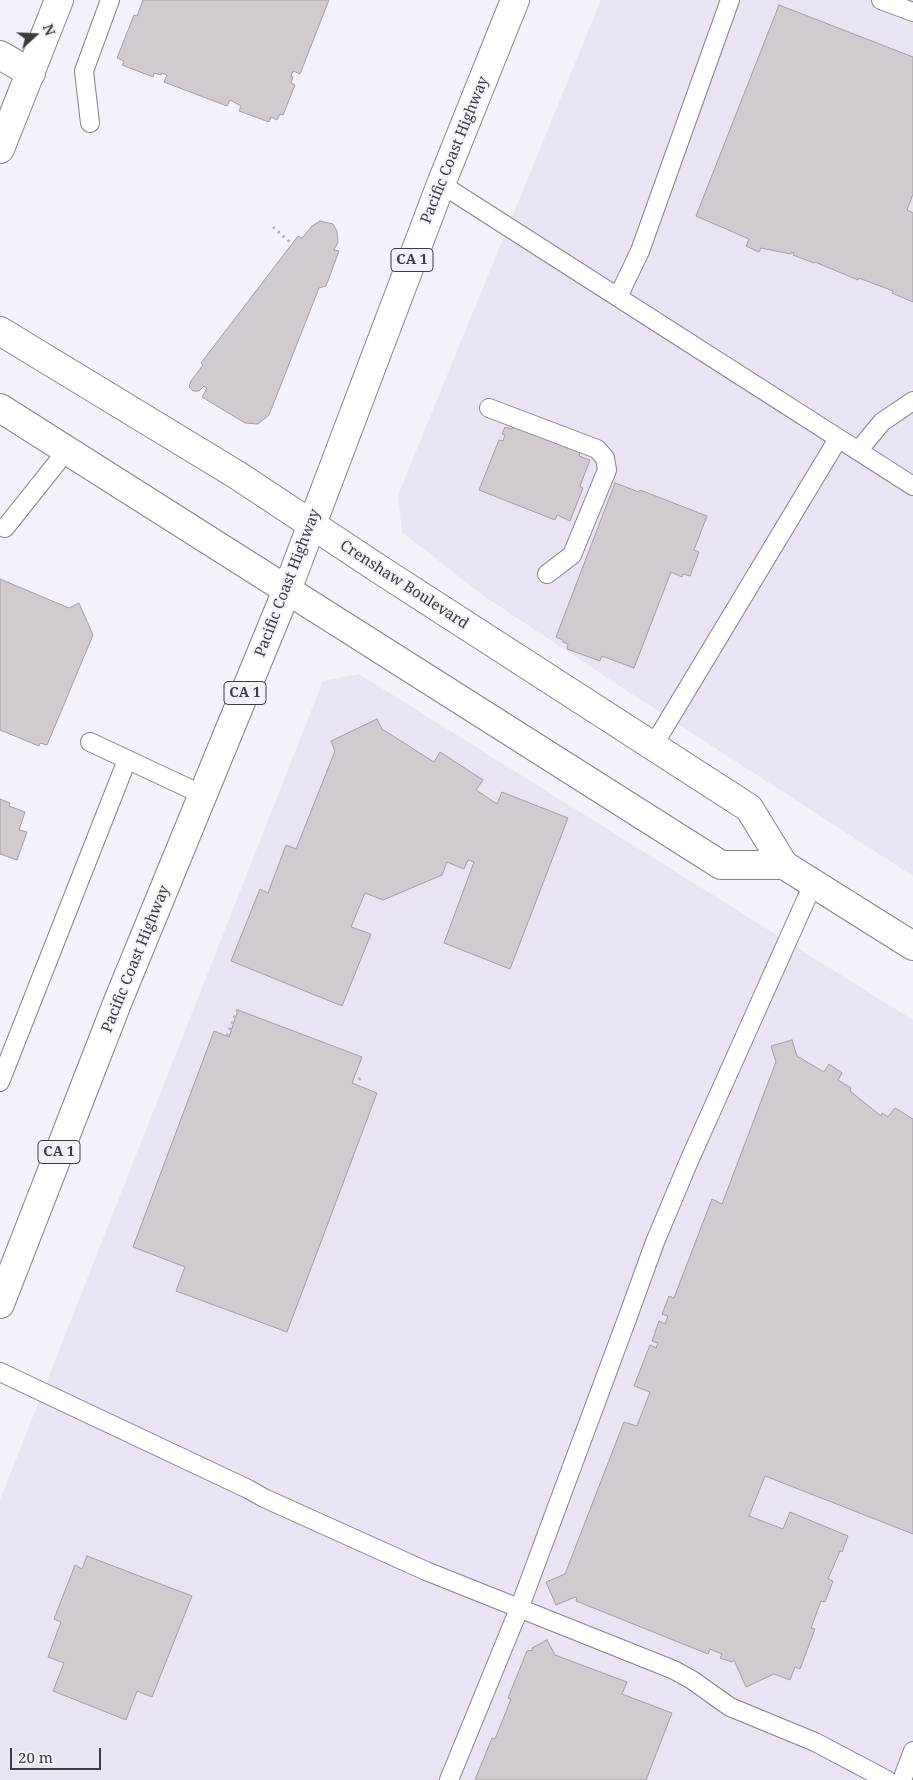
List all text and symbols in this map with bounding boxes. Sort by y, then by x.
north arrow [10,10,60,60]
text: N [39,21,60,38]
street label: Pacific Coast Highway [417,74,493,226]
road number: CA 1 [391,248,433,272]
street label: Pacific Coast Highway [251,506,325,660]
street label: Crenshaw Boulevard [336,537,472,633]
road number: CA 1 [224,681,266,704]
street label: Pacific Coast Highway [98,883,174,1035]
road number: CA 1 [38,1140,80,1164]
scale bar [12,1738,104,1770]
text: 20 m [18,1747,53,1767]

